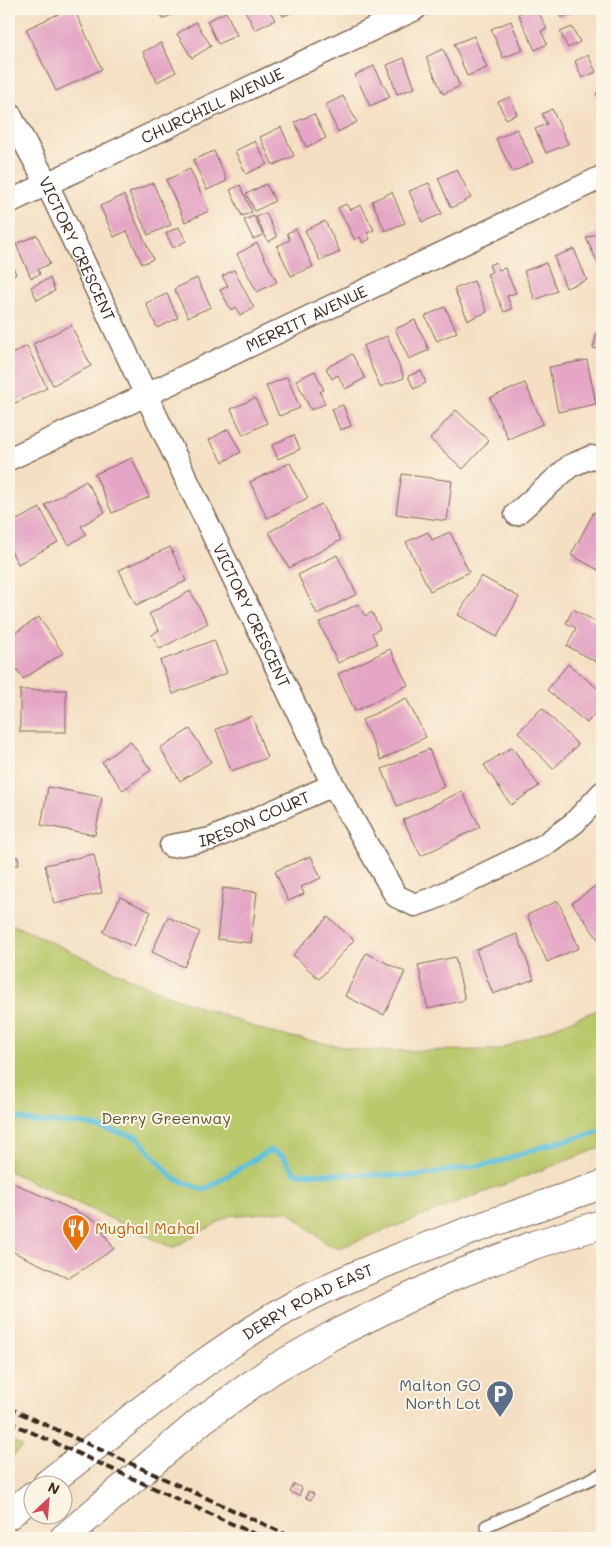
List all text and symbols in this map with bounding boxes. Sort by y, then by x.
street label: CHURCHILL AVENUE [137,62,287,148]
street label: VICTORY CRESCENT [35,172,121,324]
street label: MERRITT AVENUE [242,280,370,356]
street label: VICTORY CRESCENT [209,540,296,691]
street label: IRESON COURT [197,786,313,851]
park label: Derry Greenway [101,1107,231,1128]
restaurant icon: Mughal Mahal [61,1213,91,1252]
place label: Mughal Mahal [95,1217,200,1238]
street label: DERRY ROAD EAST [238,1258,376,1344]
place label: Malton GO North Lot [399,1374,481,1413]
parking icon: Malton GO North Lot [485,1379,515,1418]
north arrow [22,1474,72,1524]
text: N [45,1477,63,1499]

